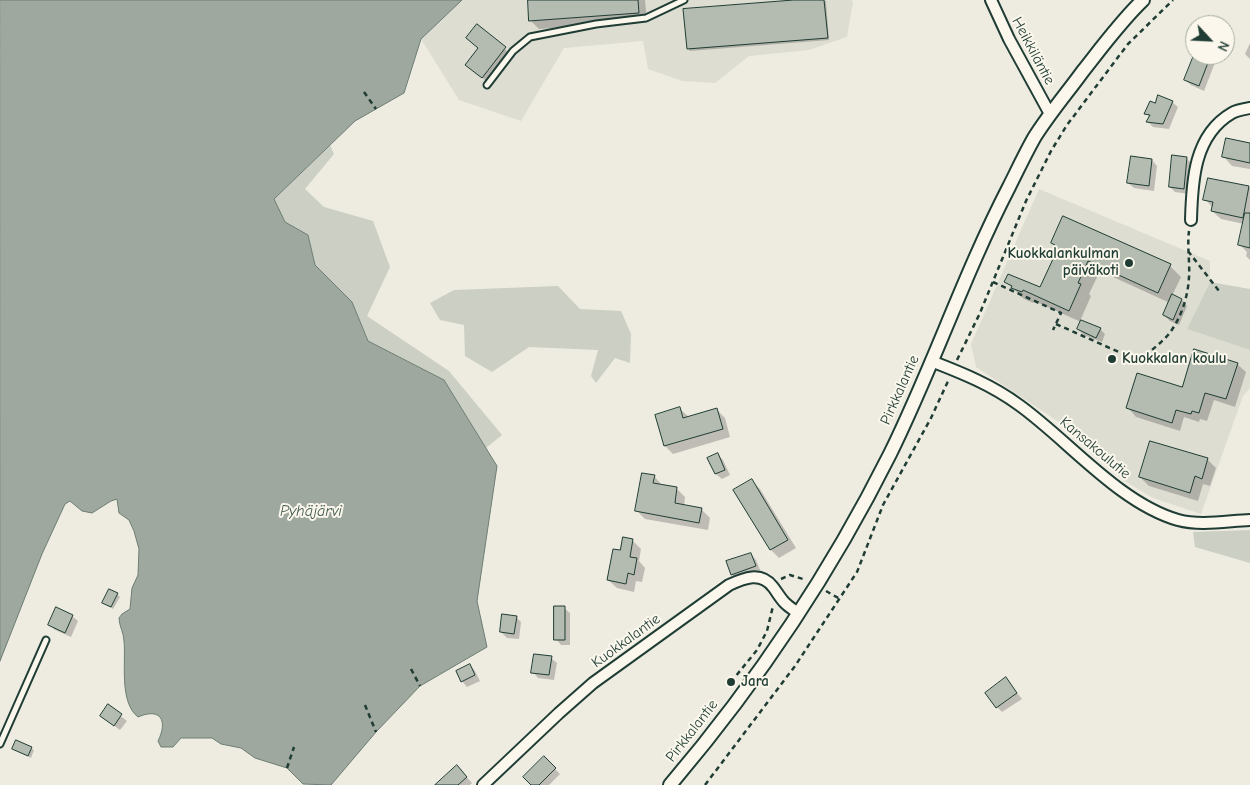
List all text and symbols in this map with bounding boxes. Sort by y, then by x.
street label: Heikkiläntie [1008,14,1058,88]
north arrow [1185,15,1235,65]
text: N [1214,38,1233,54]
place label: Kuokkalankulman päiväkoti [1007,245,1119,280]
marker: Kuokkalankulman päiväkoti [1123,257,1135,269]
place label: Kuokkalan koulu [1122,350,1227,368]
street label: Pirkkalantie [877,352,923,428]
marker: Kuokkalan koulu [1106,353,1118,365]
street label: Kansakoulutie [1056,413,1134,483]
water label: Pyhäjärvi [280,501,342,521]
street label: Kuokkalantie [588,610,664,672]
place label: Jara [741,673,769,691]
marker: Jara [725,676,737,688]
street label: Pirkkalantie [662,696,722,766]

